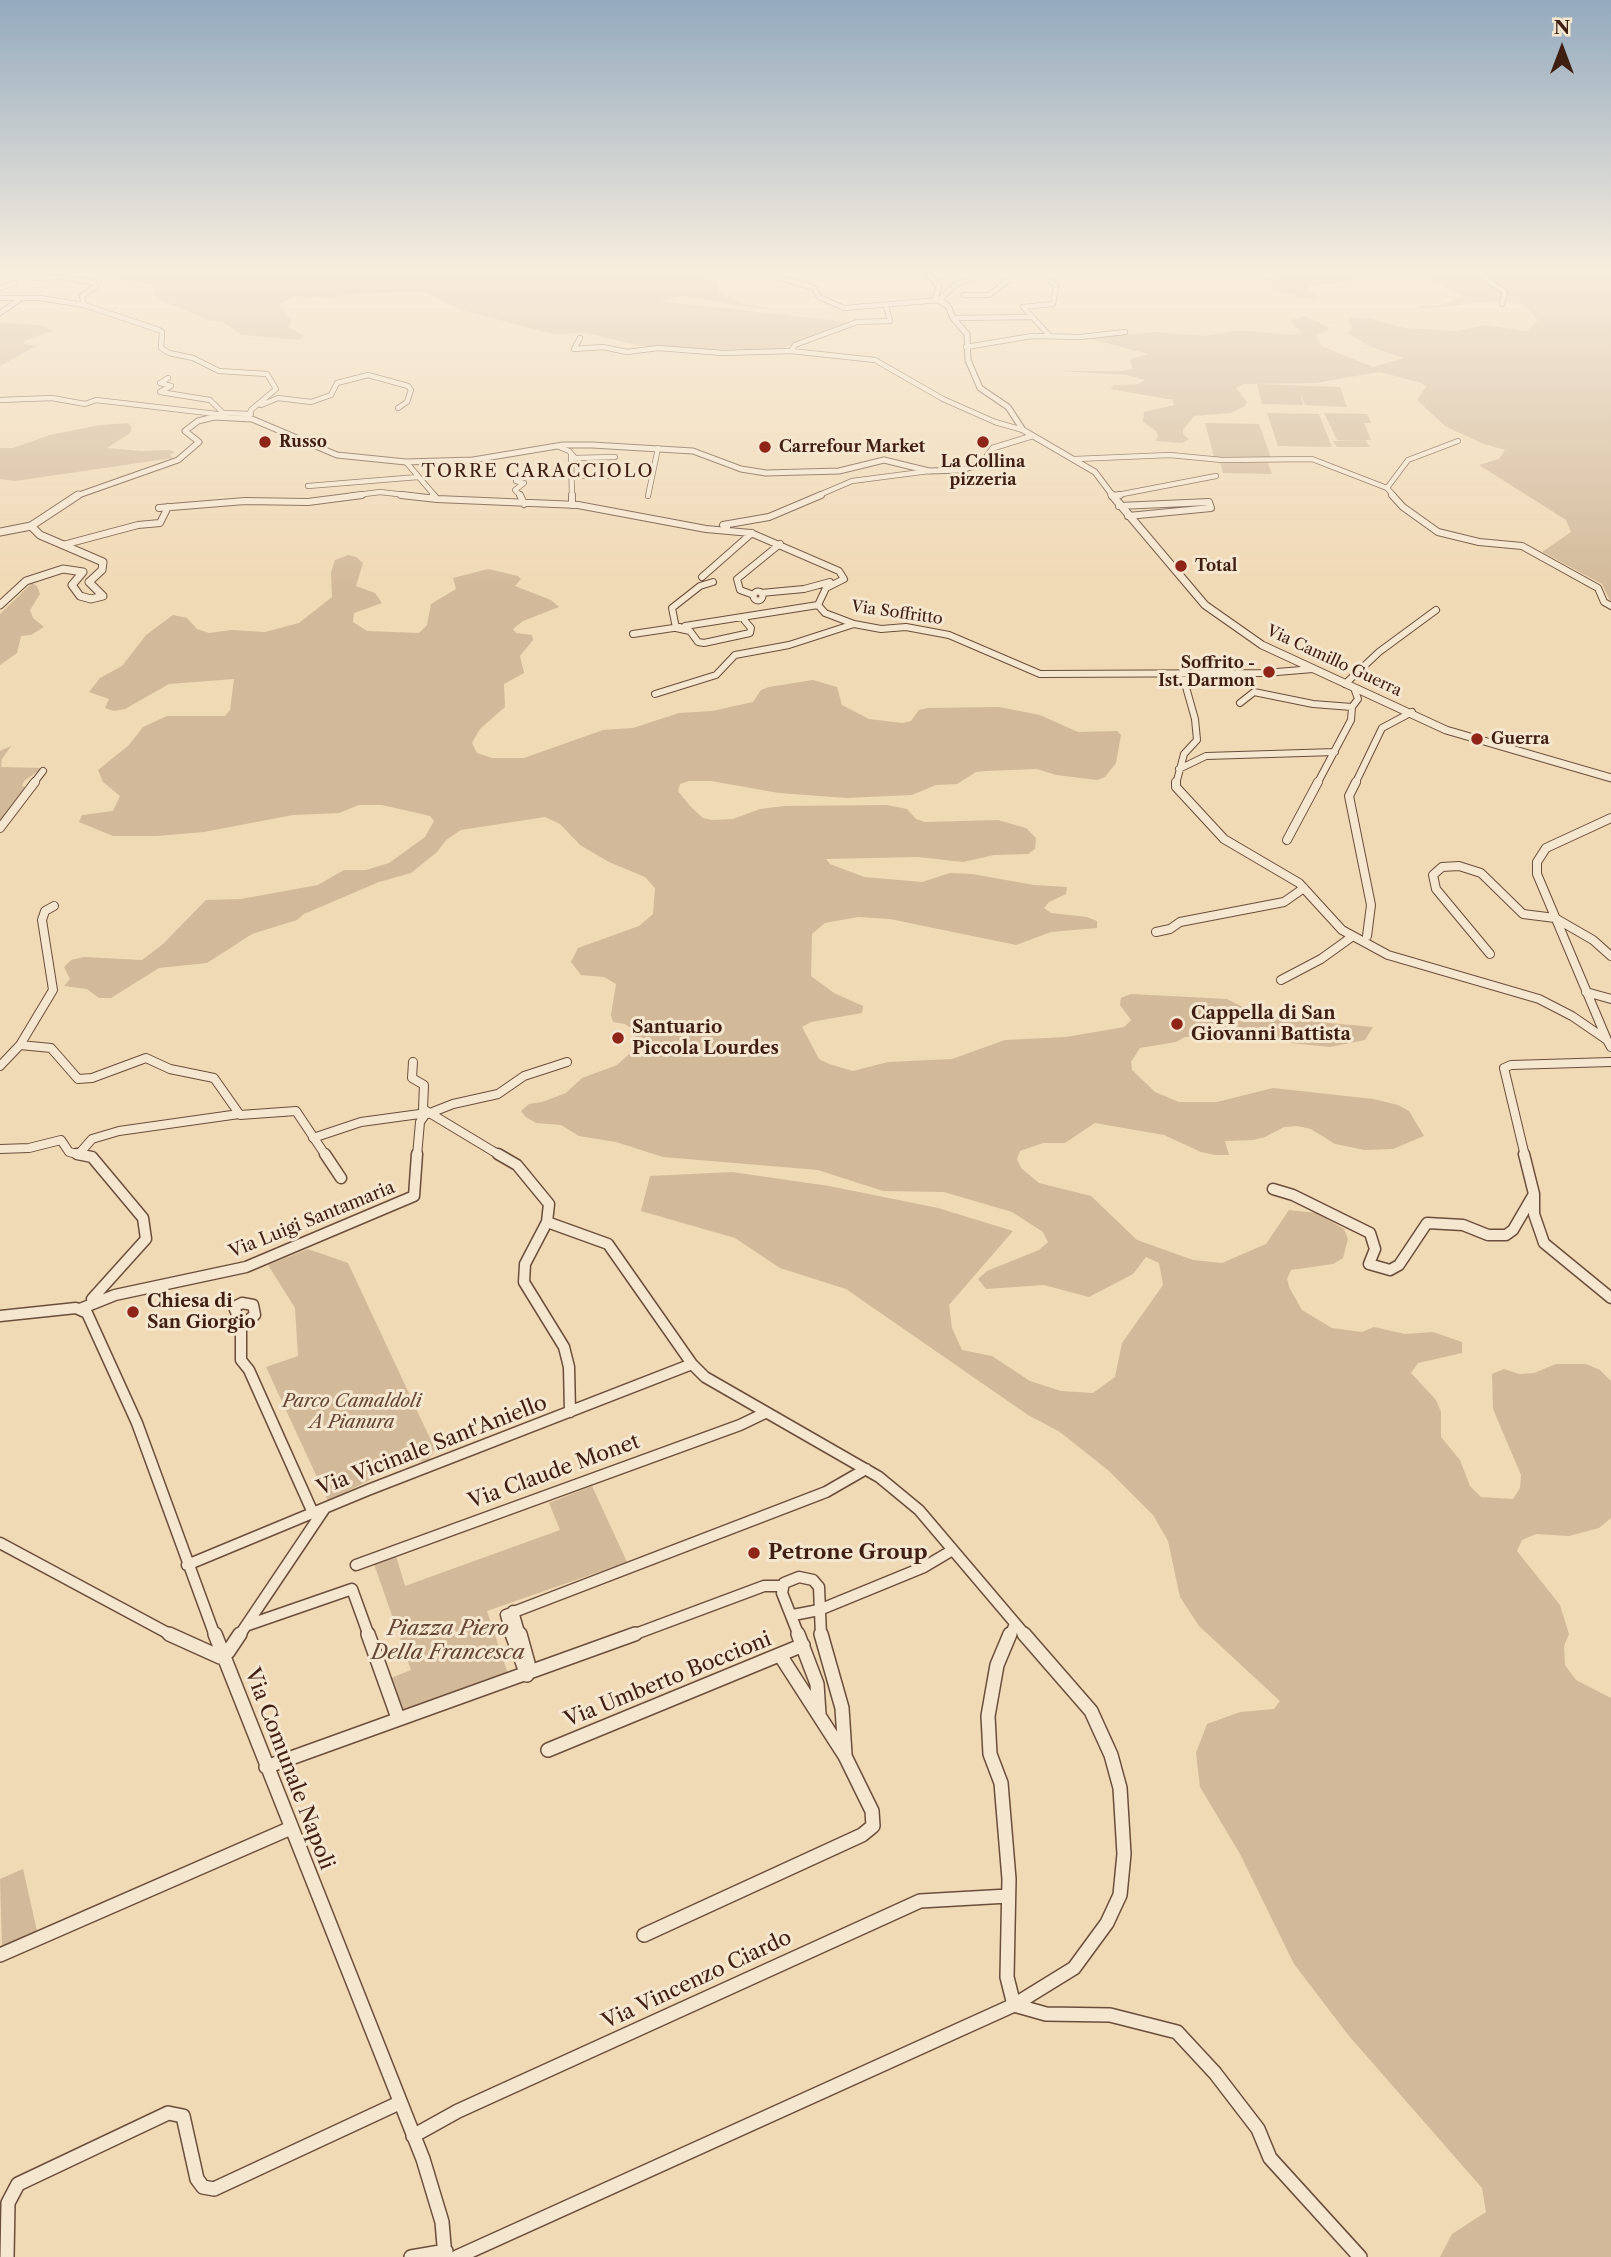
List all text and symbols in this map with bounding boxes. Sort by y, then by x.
north arrow [1527,14,1597,84]
text: N [1554,16,1570,39]
place label: Russo [279,432,327,452]
marker: Russo [257,434,273,450]
marker: La Collina pizzeria [975,434,991,450]
place label: Carrefour Market [779,437,925,457]
marker: Carrefour Market [757,439,773,455]
place label: La Collina pizzeria [941,452,1025,490]
district label: TORRE CARACCIOLO [424,461,652,483]
place label: Total [1195,556,1237,576]
marker: Total [1173,558,1189,574]
street label: Via Soffritto [850,597,944,629]
street label: Via Camillo Guerra [1263,621,1405,701]
place label: Soffrito - Ist. Darmon [1158,653,1255,691]
marker: Soffrito - Ist. Darmon [1261,664,1277,680]
place label: Guerra [1491,729,1549,749]
marker: Guerra [1469,731,1485,747]
place label: Cappella di San Giovanni Battista [1191,1003,1351,1046]
marker: Cappella di San Giovanni Battista [1169,1016,1185,1032]
place label: Santuario Piccola Lourdes [632,1017,779,1060]
marker: Santuario Piccola Lourdes [610,1030,626,1046]
street label: Via Luigi Santamaria [226,1177,398,1263]
place label: Chiesa di San Giorgio [147,1291,256,1334]
marker: Chiesa di San Giorgio [125,1304,141,1320]
street label: Via Vicinale Sant'Aniello [313,1390,551,1502]
park label: Parco Camaldoli A Pianura [282,1391,422,1434]
street label: Via Claude Monet [465,1429,643,1515]
place label: Petrone Group [768,1540,928,1566]
marker: Petrone Group [746,1545,762,1561]
park label: Piazza Piero Della Francesca [371,1616,525,1666]
street label: Via Umberto Boccioni [561,1627,775,1733]
street label: Via Comunale Napoli [239,1665,339,1873]
street label: Via Vincenzo Ciardo [598,1925,796,2035]

